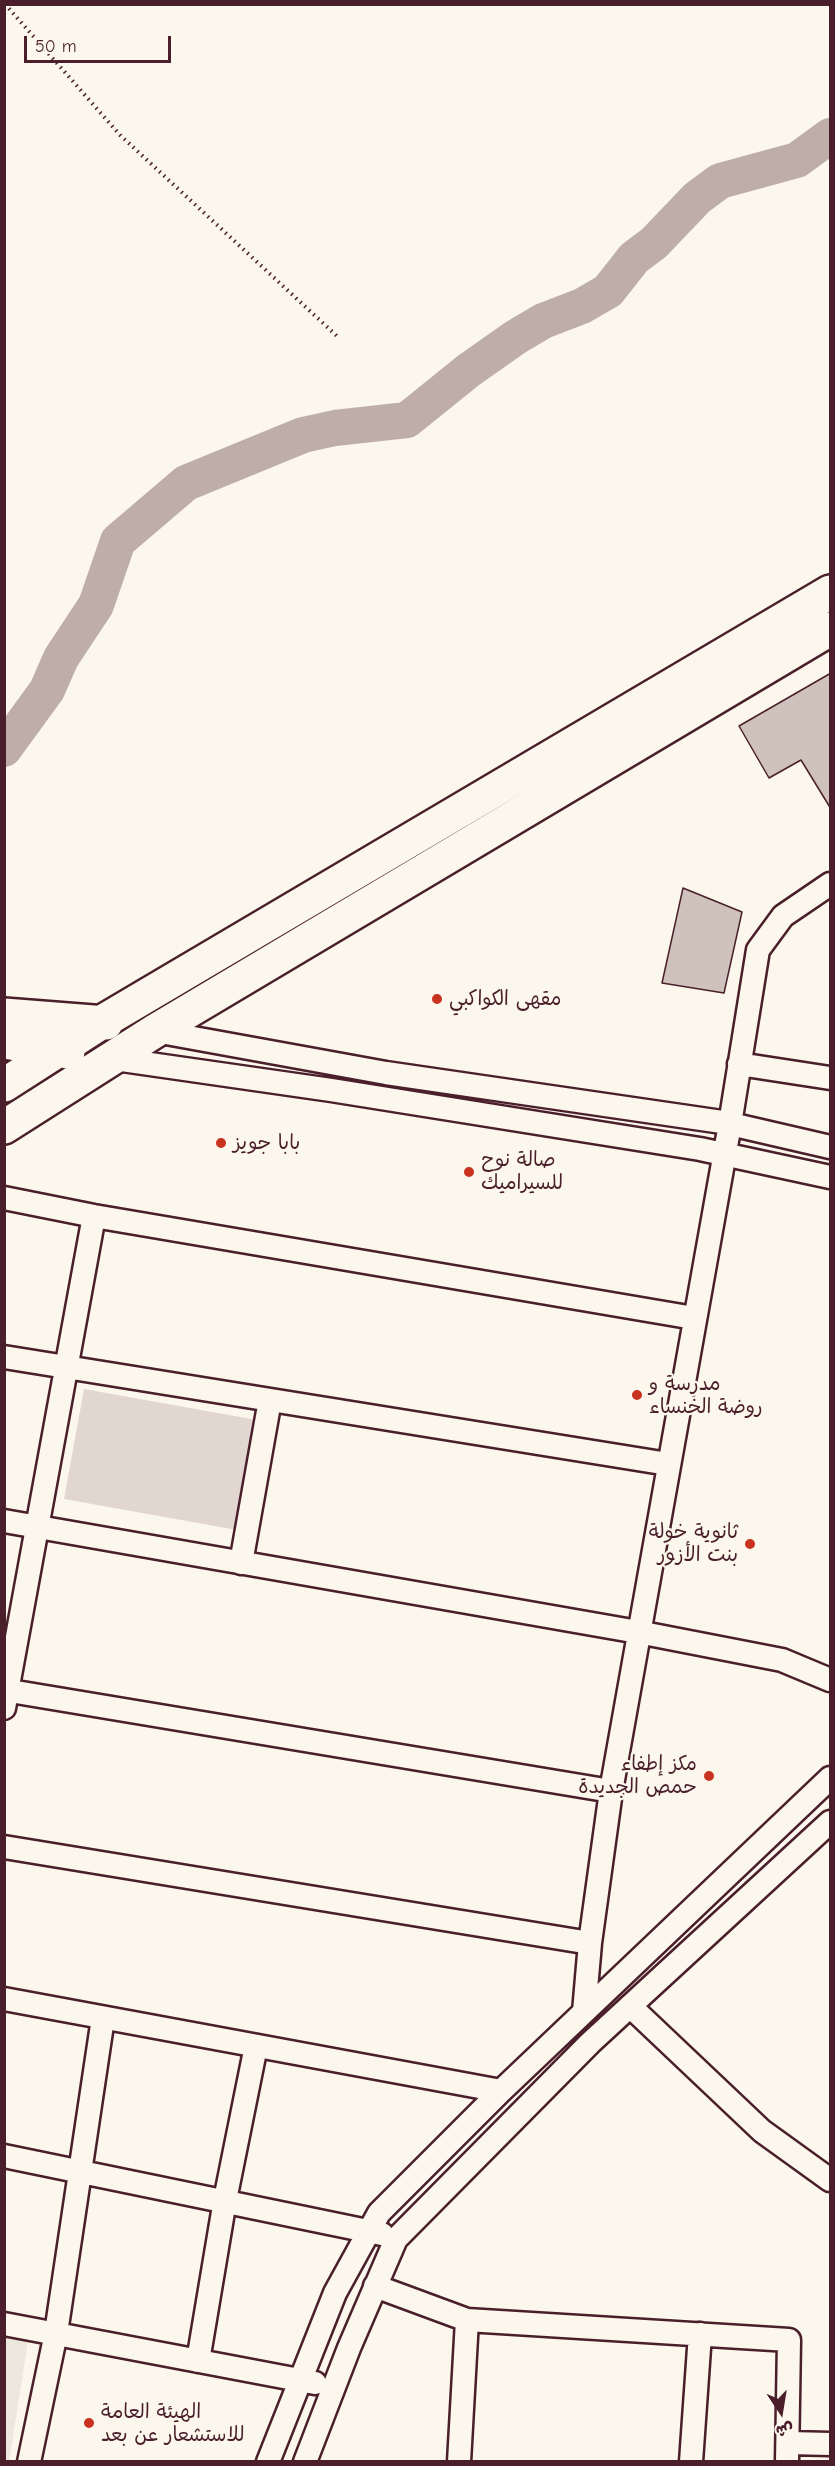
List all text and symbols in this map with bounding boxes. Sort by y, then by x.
scale bar [27,24,174,62]
text: 50 m [35,36,77,57]
place label: مقهى الكواكبي [449,987,561,1011]
marker: مقهى الكواكبي [430,992,444,1006]
place label: بابا جويز [233,1131,300,1155]
marker: بابا جويز [214,1136,228,1150]
place label: صالة نوح للسيراميك [481,1148,563,1195]
marker: صالة نوح للسيراميك [462,1165,476,1179]
place label: مدرسة و روضة الخنساء [649,1372,763,1419]
marker: مدرسة و روضة الخنساء [630,1388,644,1402]
place label: ثانوية خولة بنت الأزور [649,1520,738,1567]
marker: ثانوية خولة بنت الأزور [743,1537,757,1551]
place label: مكز إطفاء حمص الجديدة [578,1752,697,1799]
marker: مكز إطفاء حمص الجديدة [702,1769,716,1783]
north arrow [751,2382,811,2442]
place label: الهيئة العامة للاستشعار عن بعد [101,2400,245,2447]
marker: الهيئة العامة للاستشعار عن بعد [82,2416,96,2430]
text: ش [774,2419,795,2440]

